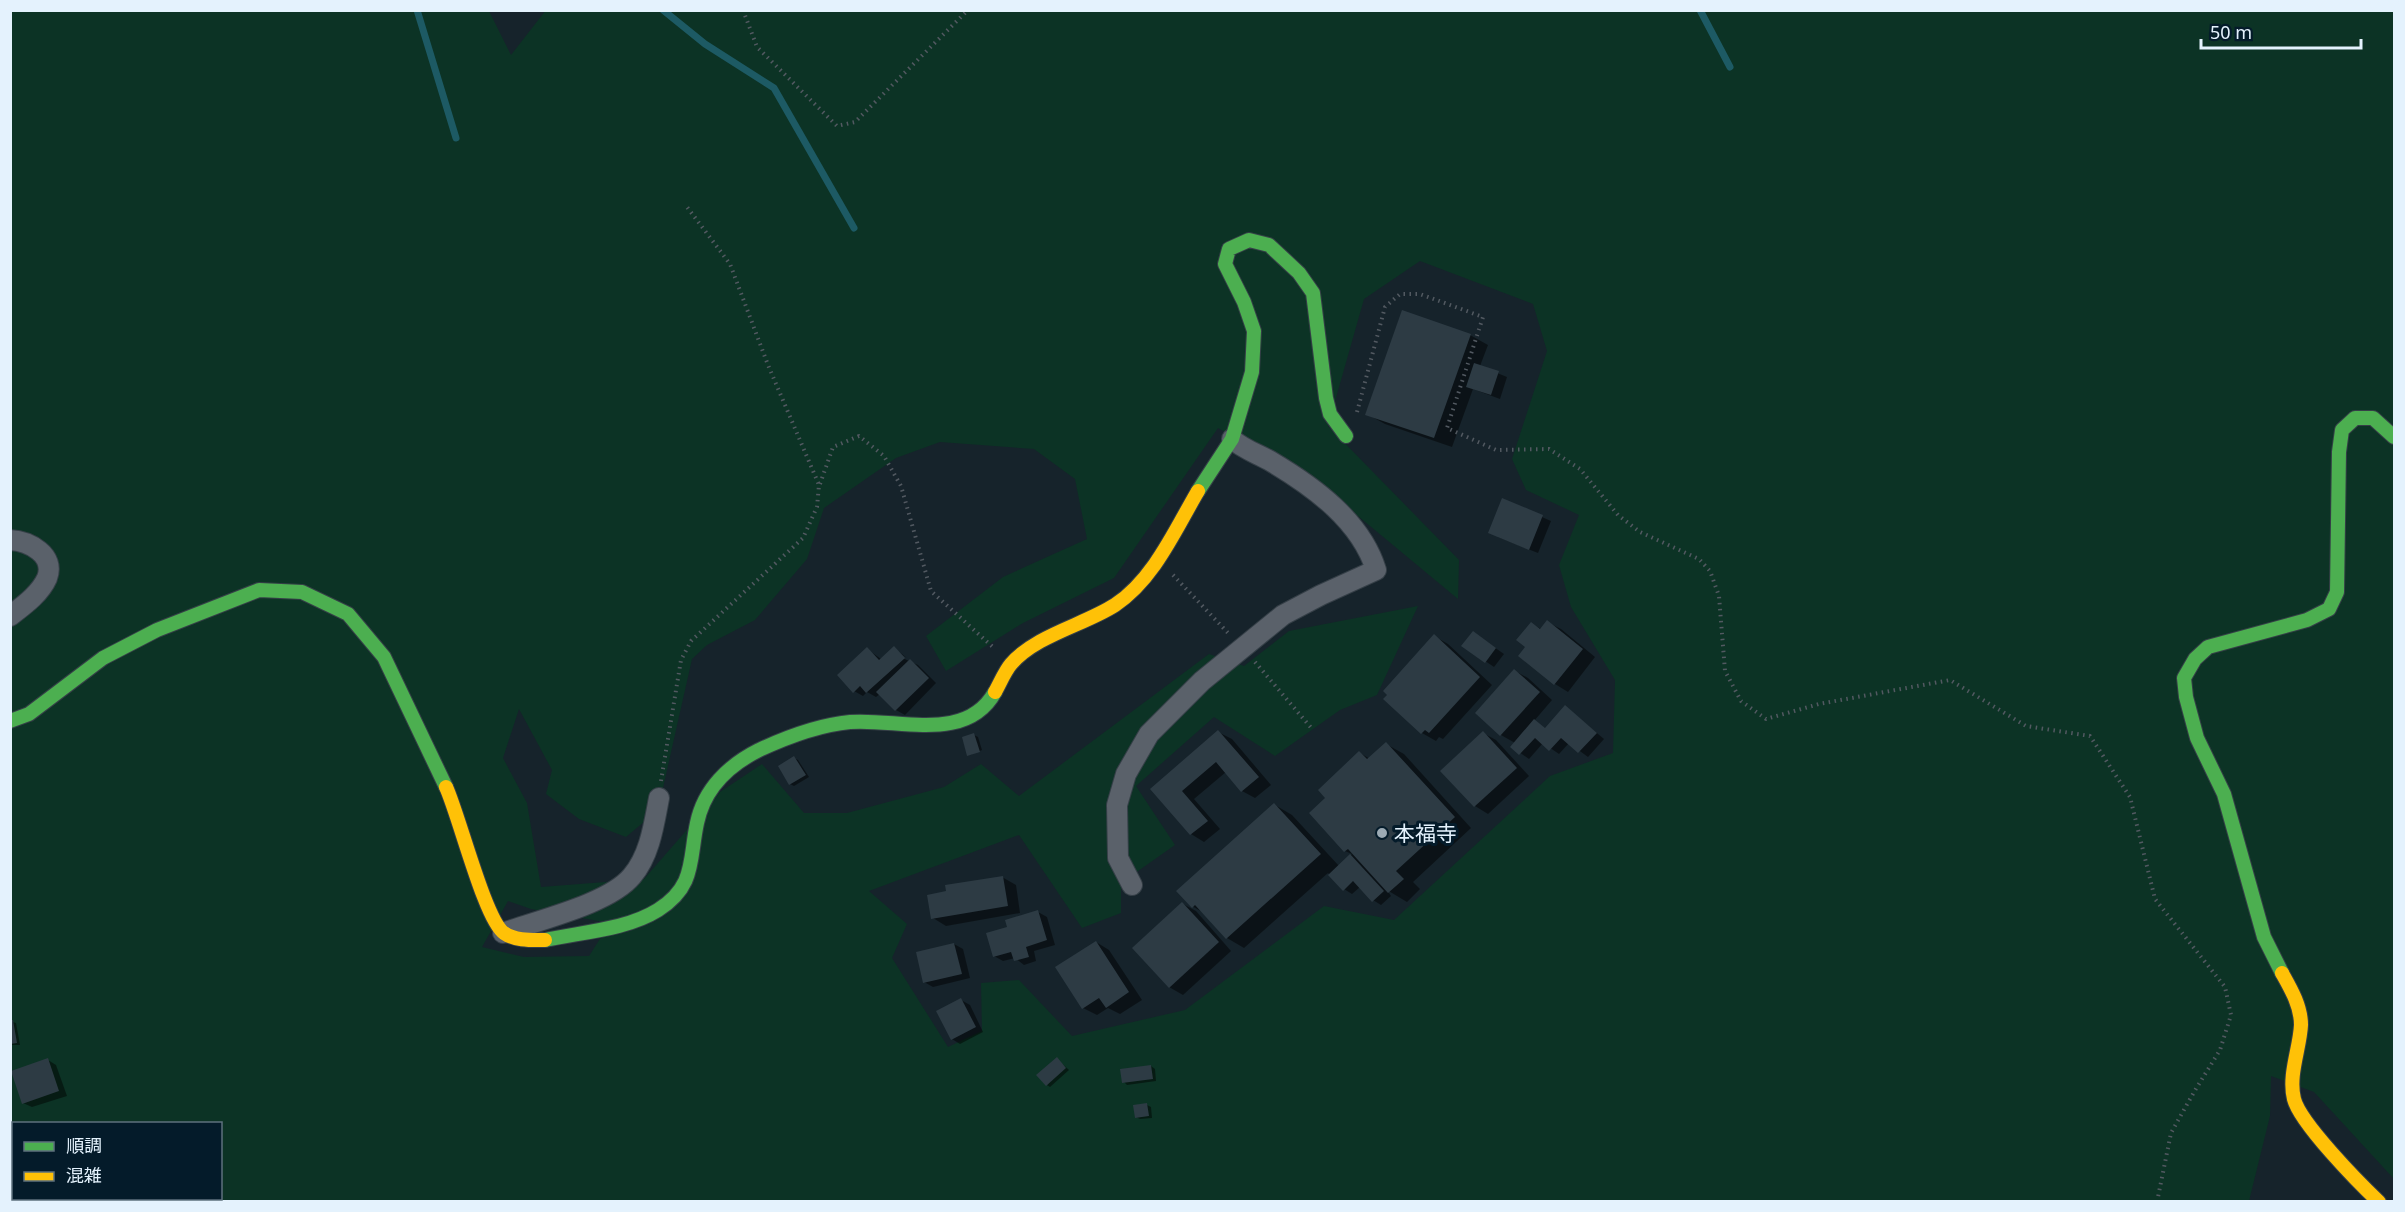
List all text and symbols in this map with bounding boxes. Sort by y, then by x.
scale bar [2201,12,2362,50]
text: 50 m [2210,20,2252,44]
place label: 本福寺 [1394,819,1457,847]
marker: 本福寺 [1375,826,1389,840]
legend [12,1122,222,1200]
text: 順調 [66,1133,102,1157]
text: 混雑 [66,1163,102,1187]

